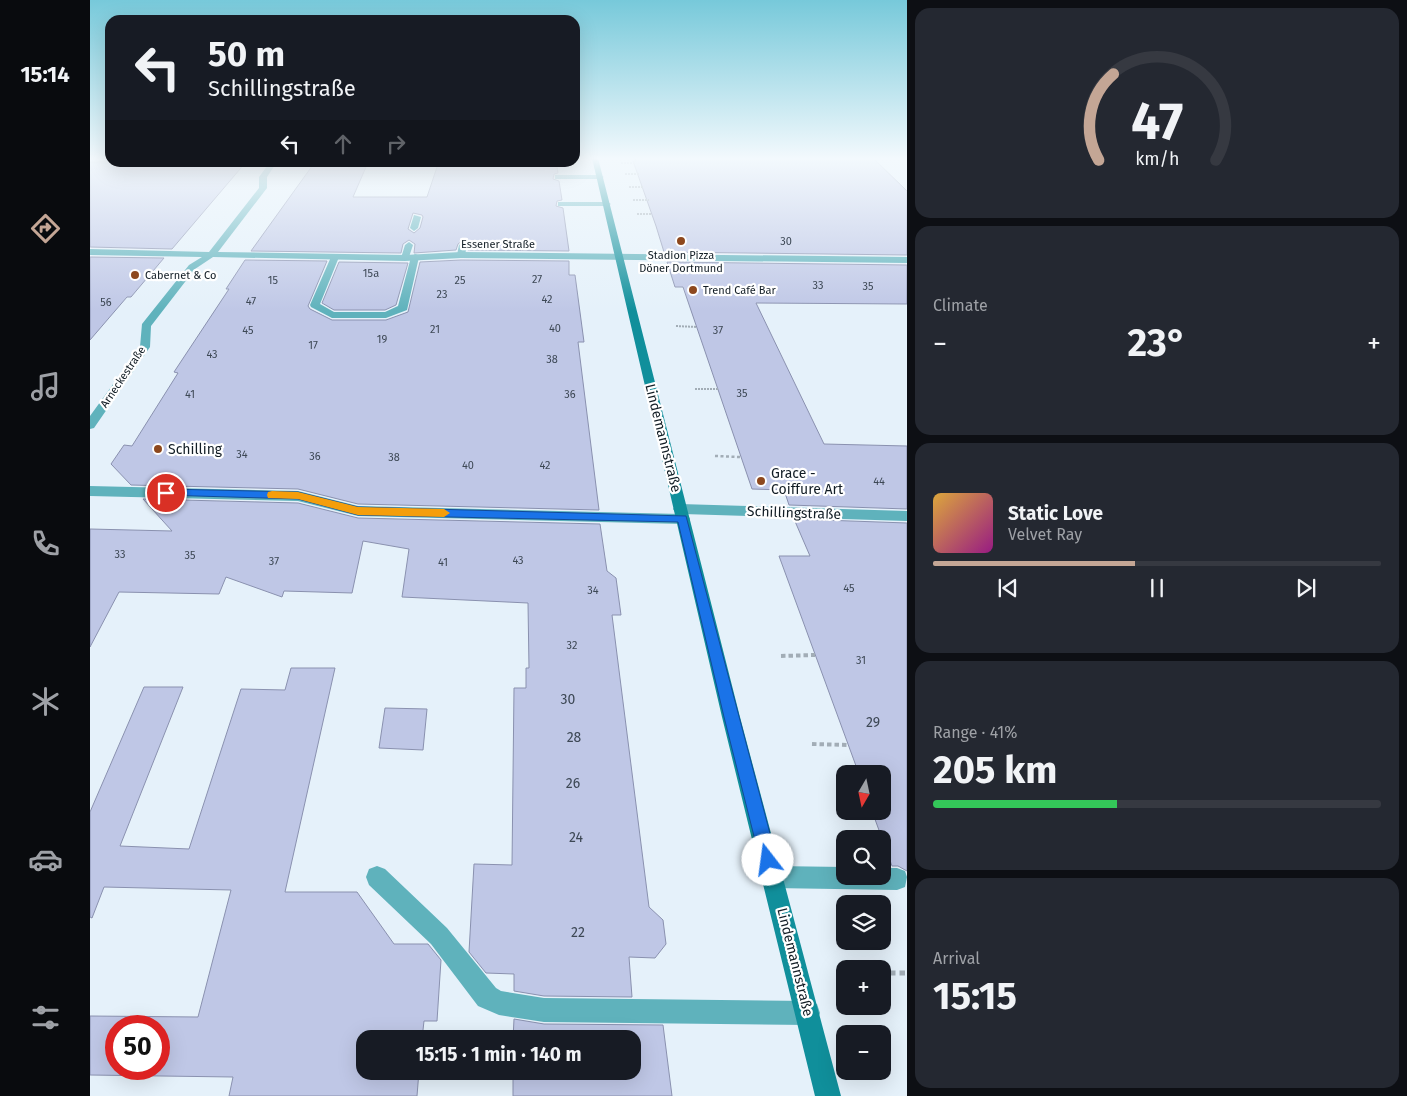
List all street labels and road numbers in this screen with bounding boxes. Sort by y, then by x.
street label: Essener Straße [461,238,535,251]
street label: Arneckestraße [98,344,148,410]
street label: Lindemannstraße [641,382,685,494]
street label: Schillingstraße [747,503,841,523]
street label: Lindemannstraße [773,906,817,1018]

